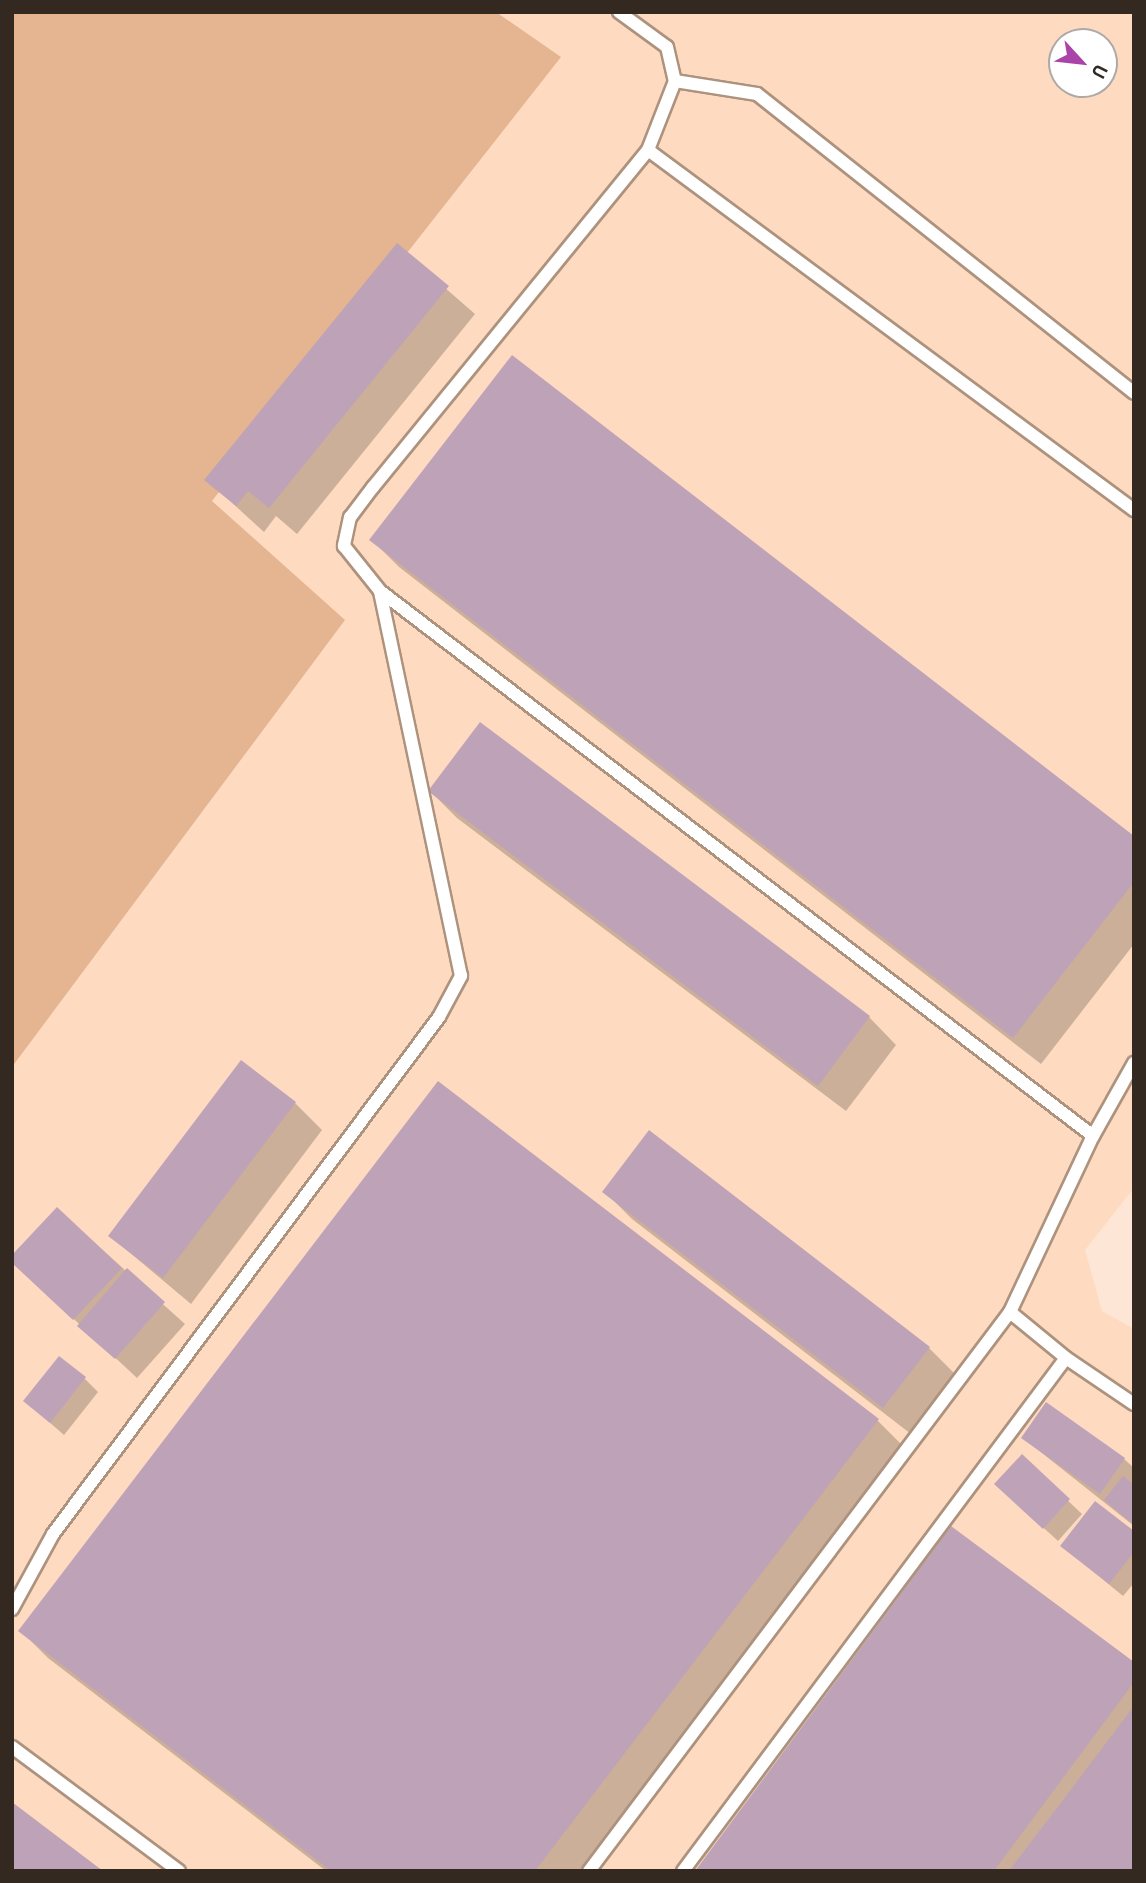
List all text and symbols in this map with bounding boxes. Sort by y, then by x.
north arrow [1048,28,1118,98]
text: U [1087,61,1113,82]

